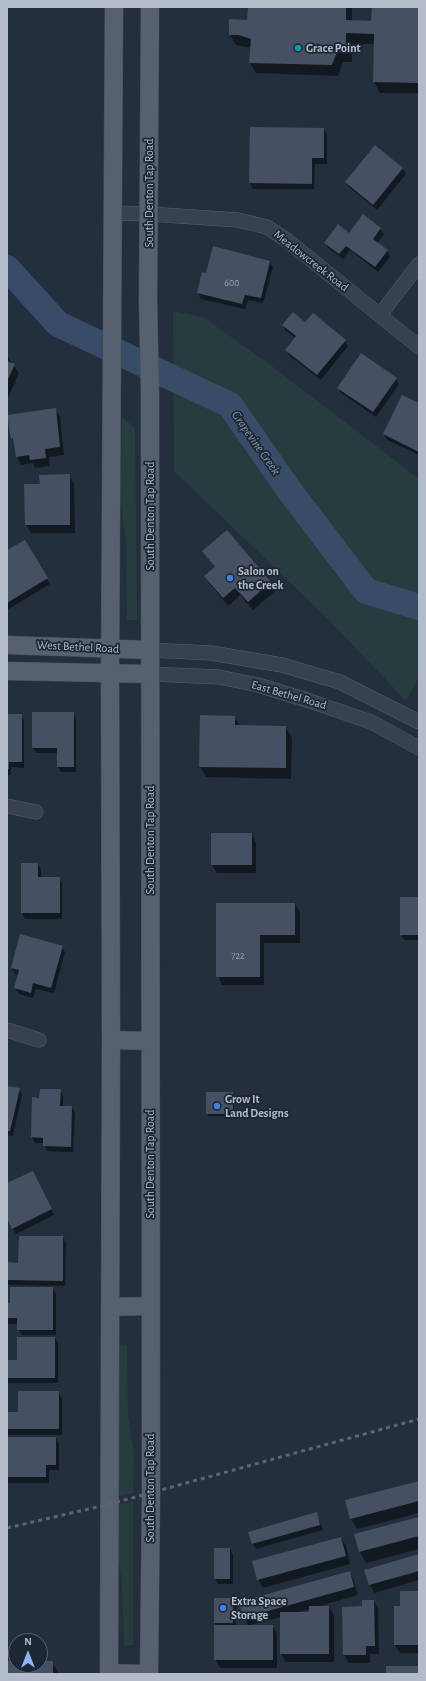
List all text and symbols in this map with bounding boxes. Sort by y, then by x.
place label: Grace Point [306,41,361,55]
marker: Grace Point [293,43,303,53]
street label: South Denton Tap Road [142,138,156,248]
street label: Meadowcreek Road [271,227,351,295]
house number: 600 [224,277,240,289]
water label: Grapevine Creek [228,408,284,478]
street label: South Denton Tap Road [143,461,157,571]
place label: Salon on the Creek [238,564,283,592]
marker: Salon on the Creek [225,573,235,583]
street label: West Bethel Road [37,638,119,656]
street label: East Bethel Road [250,677,328,713]
street label: South Denton Tap Road [143,785,157,895]
house number: 722 [231,950,245,962]
place label: Grow It Land Designs [225,1092,289,1120]
marker: Grow It Land Designs [212,1101,222,1111]
street label: South Denton Tap Road [143,1109,157,1219]
street label: South Denton Tap Road [143,1433,157,1543]
place label: Extra Space Storage [231,1594,287,1622]
marker: Extra Space Storage [218,1603,228,1613]
north arrow [8,1633,48,1673]
text: N [24,1636,32,1647]

